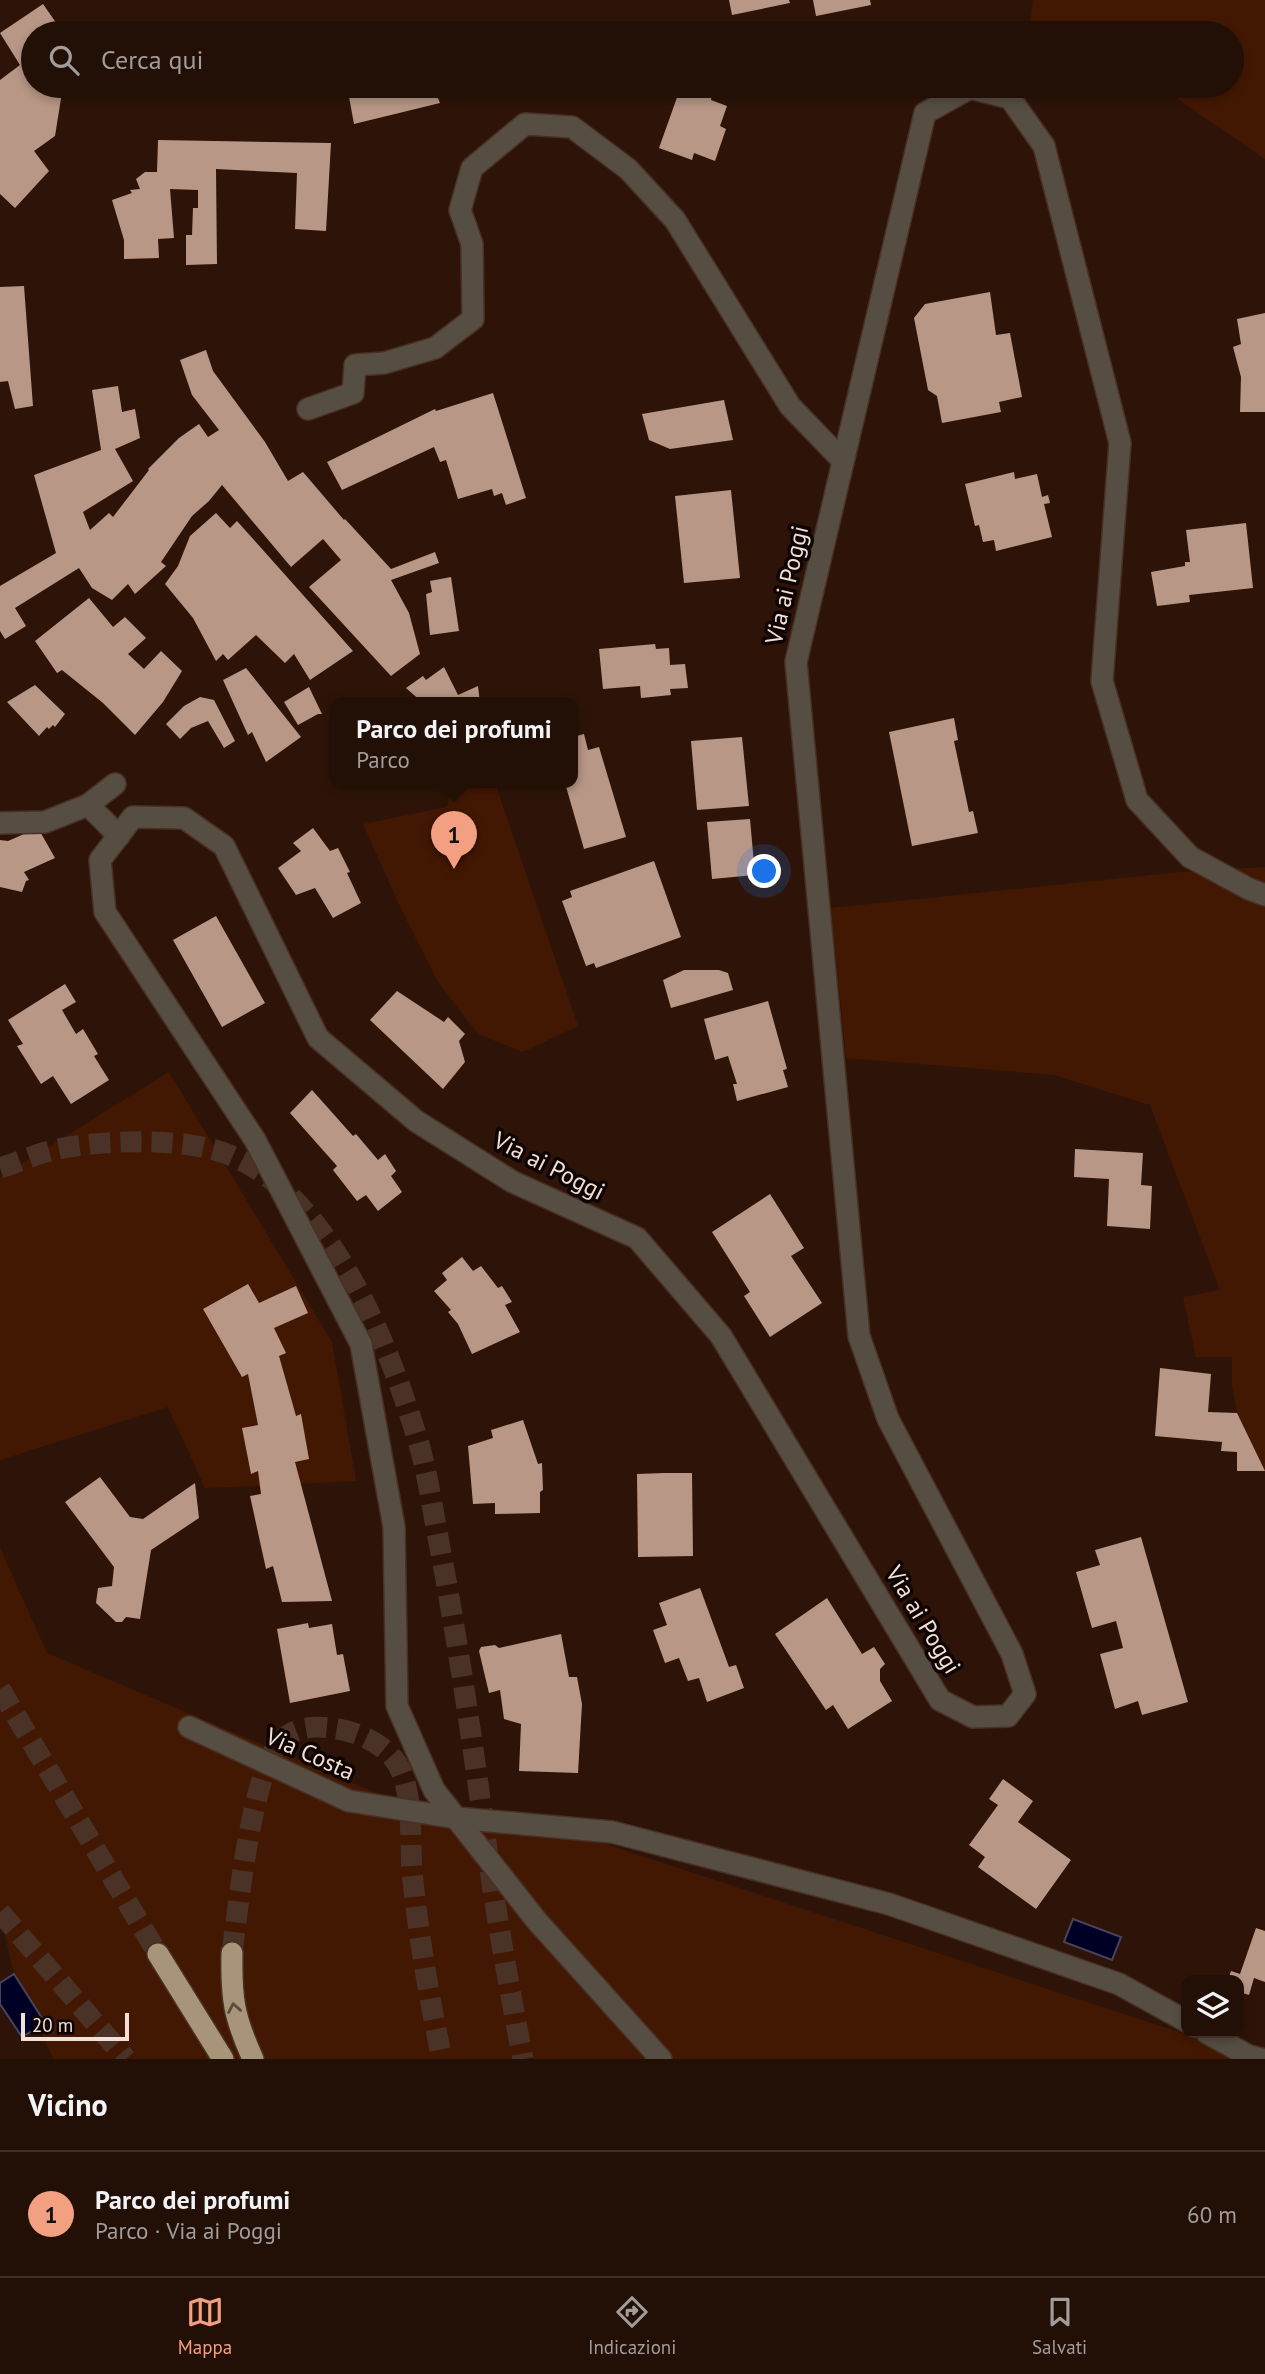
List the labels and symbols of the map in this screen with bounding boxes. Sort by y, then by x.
street label: Via ai Poggi [758,523,815,648]
pin: 1 [431,811,477,869]
your location [747,854,781,888]
street label: Via ai Poggi [488,1124,610,1207]
street label: Via ai Poggi [879,1559,968,1679]
street label: Via Costa [260,1720,360,1787]
one-way arrow [227,2002,242,2014]
scale bar [21,2010,130,2042]

